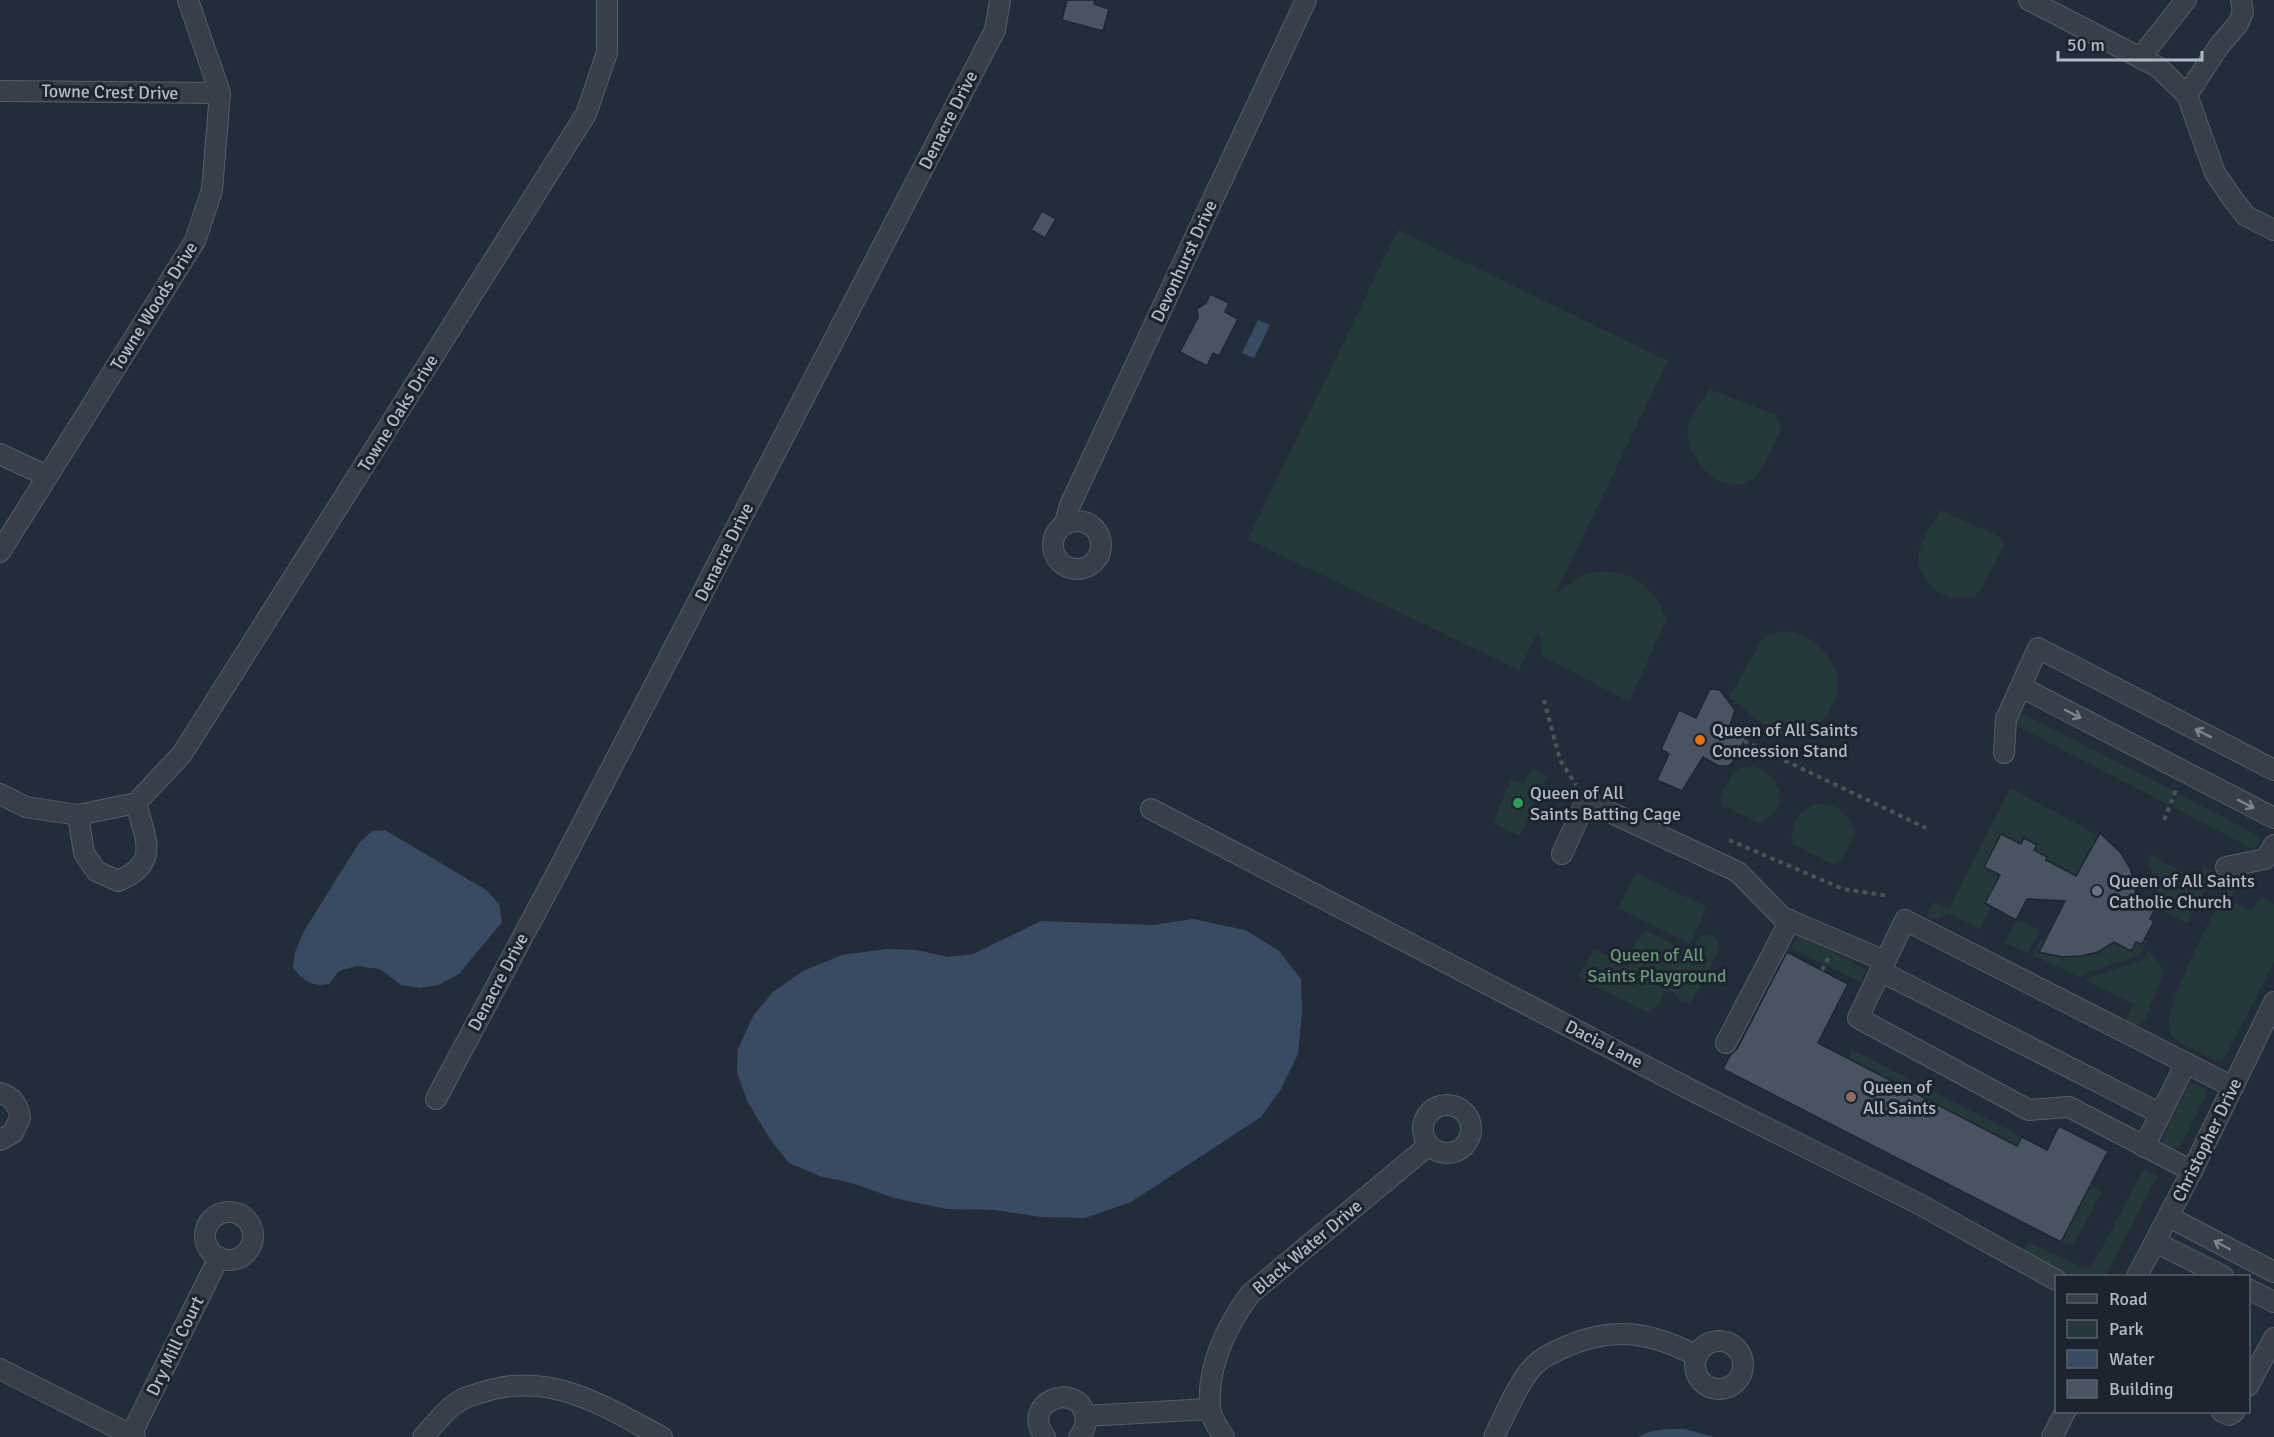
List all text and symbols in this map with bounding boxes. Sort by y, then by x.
scale bar [2058,24,2202,62]
text: 50 m [2067,34,2105,56]
street label: Denacre Drive [914,67,982,173]
street label: Towne Crest Drive [41,80,179,104]
street label: Devonhurst Drive [1146,196,1222,326]
street label: Towne Woods Drive [106,238,202,374]
street label: Towne Oaks Drive [353,350,443,476]
street label: Denacre Drive [690,499,758,605]
one-way arrow [2064,708,2082,720]
place label: Queen of All Saints Concession Stand [1712,719,1858,762]
one-way arrow [2195,727,2213,739]
marker: Queen of All Saints Concession Stand [1693,733,1707,747]
place label: Queen of All Saints Batting Cage [1530,782,1681,825]
marker: Queen of All Saints Batting Cage [1511,796,1525,810]
one-way arrow [2237,798,2255,810]
place label: Queen of All Saints Catholic Church [2109,870,2255,913]
marker: Queen of All Saints Catholic Church [2090,884,2104,898]
street label: Denacre Drive [463,929,533,1035]
park label: Queen of All Saints Playground [1587,944,1727,987]
street label: Dacia Lane [1561,1015,1647,1073]
street label: Christopher Drive [2168,1074,2246,1206]
place label: Queen of All Saints [1863,1076,1936,1119]
marker: Queen of All Saints [1844,1090,1858,1104]
street label: Black Water Drive [1248,1195,1366,1299]
one-way arrow [2214,1239,2231,1251]
legend [2055,1275,2250,1413]
text: Road [2109,1288,2148,1310]
street label: Dry Mill Court [141,1293,209,1399]
text: Park [2109,1318,2144,1340]
text: Water [2109,1348,2155,1370]
text: Building [2109,1378,2173,1400]

